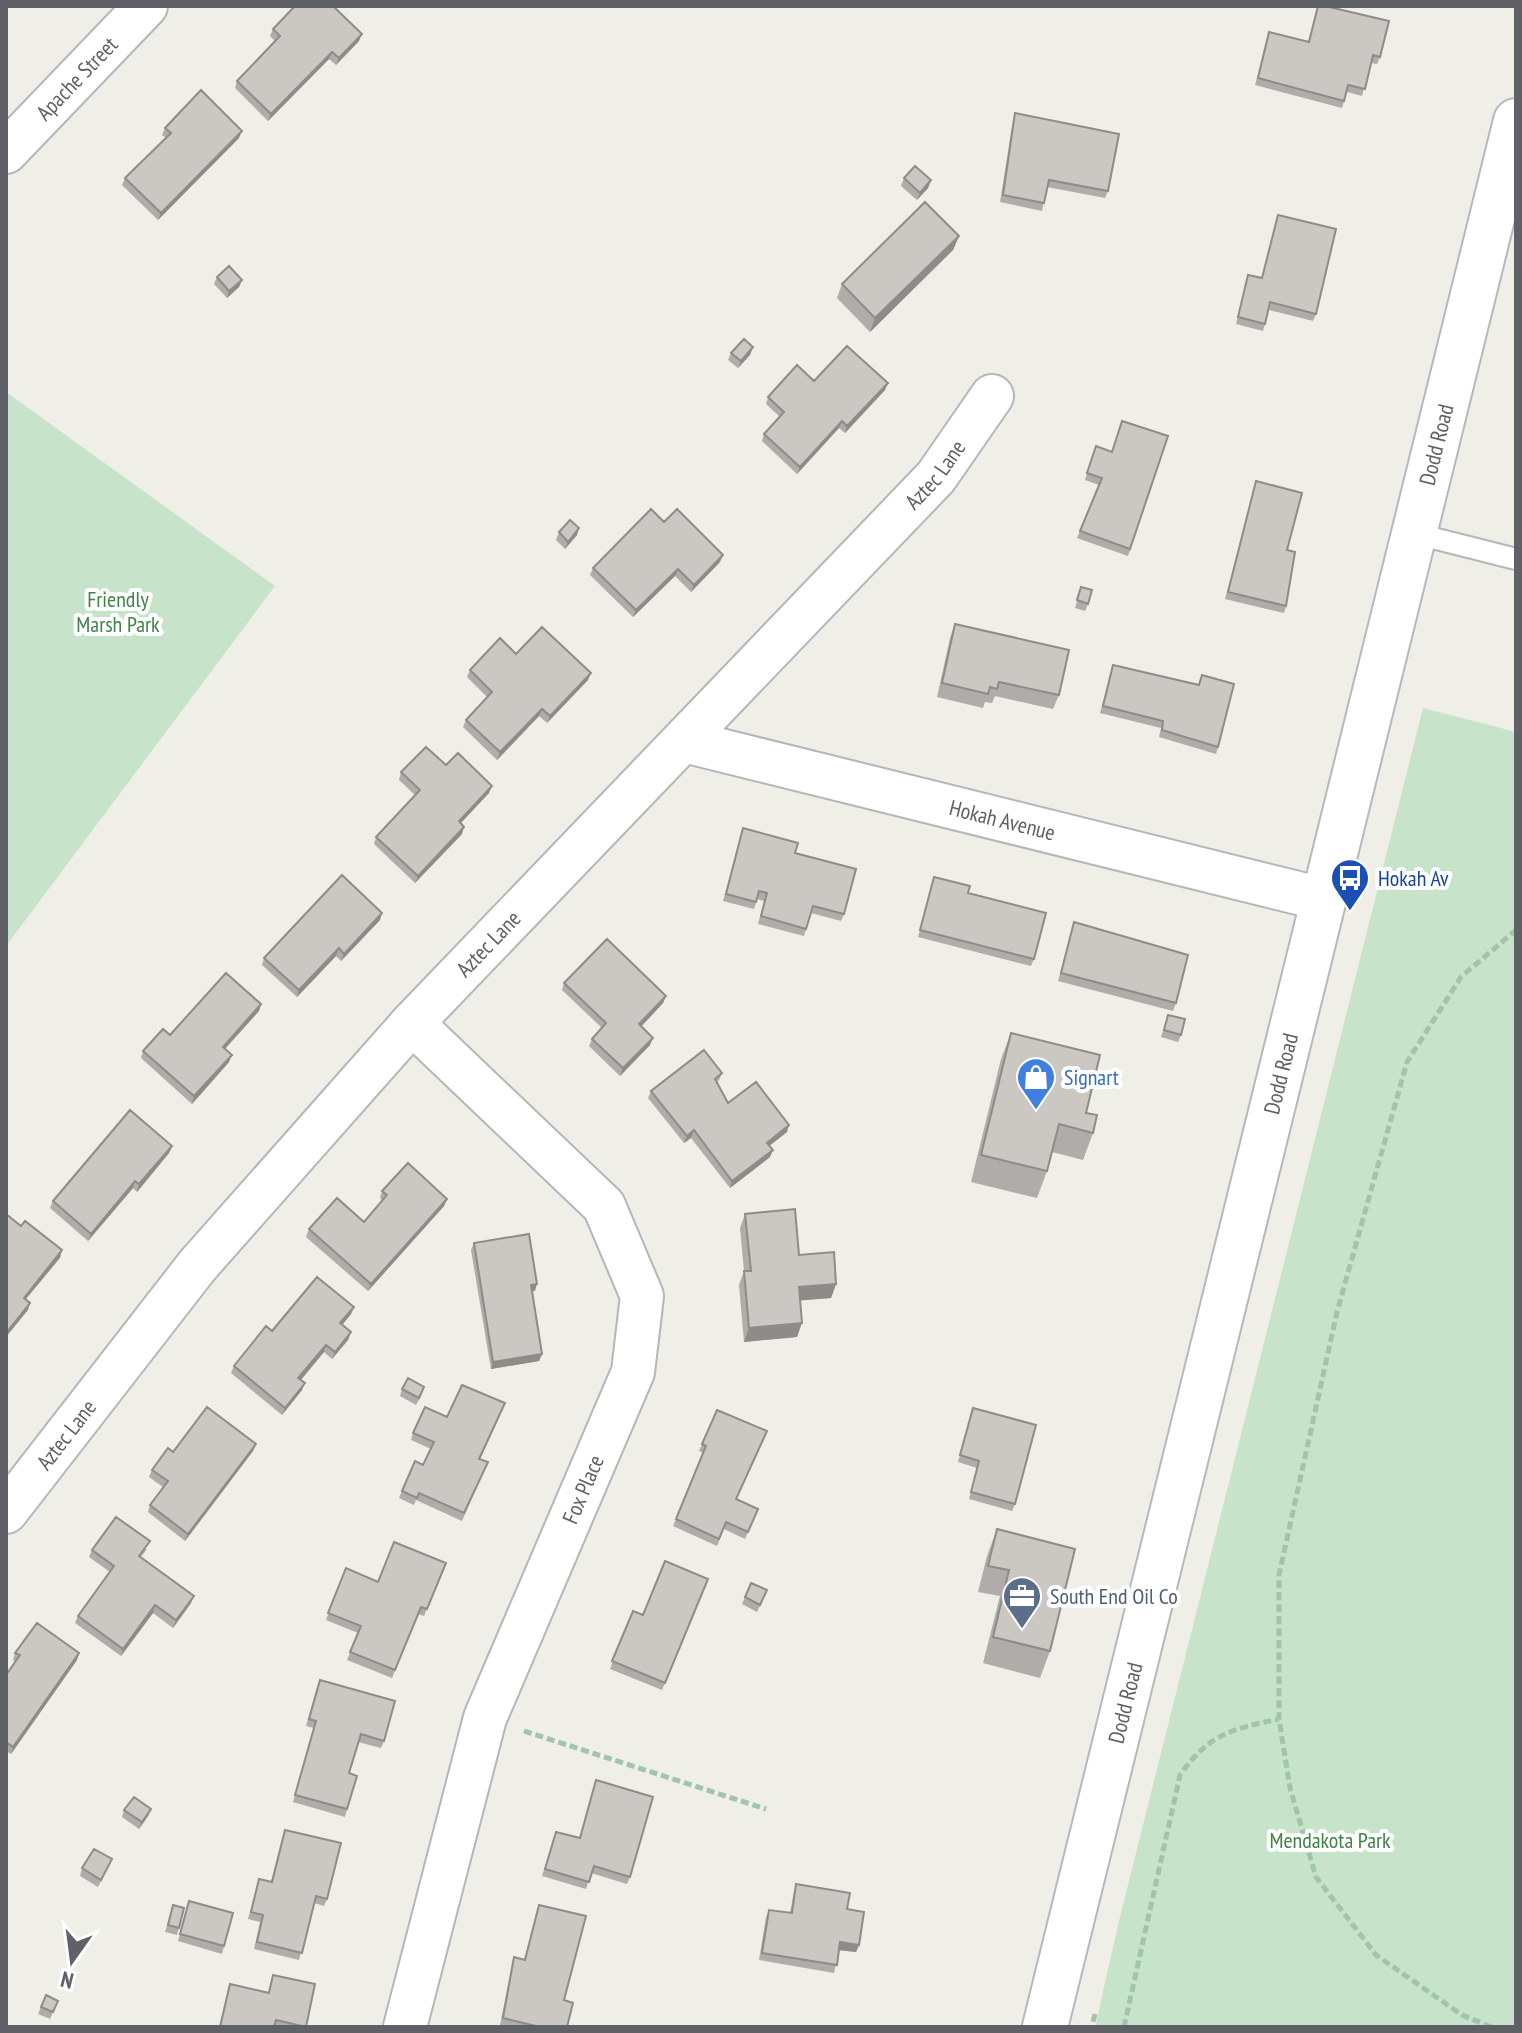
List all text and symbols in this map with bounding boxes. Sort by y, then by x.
street label: Apache Street [30,31,123,126]
street label: Dodd Road [1413,401,1460,488]
street label: Aztec Lane [899,435,971,515]
park label: Friendly Marsh Park [76,585,160,638]
street label: Hokah Avenue [947,793,1058,846]
bus stop icon: Hokah Av [1329,857,1371,912]
place label: Hokah Av [1378,864,1449,892]
street label: Aztec Lane [450,905,526,983]
street label: Dodd Road [1257,1030,1304,1117]
shop icon: Signart [1015,1056,1057,1111]
place label: Signart [1064,1063,1119,1091]
street label: Aztec Lane [30,1394,102,1475]
street label: Fox Place [556,1451,610,1528]
office icon: South End Oil Co [1001,1575,1043,1630]
place label: South End Oil Co [1050,1582,1178,1610]
street label: Dodd Road [1102,1659,1149,1746]
park label: Mendakota Park [1269,1826,1391,1854]
north arrow [32,1921,112,2001]
text: N [58,1965,76,1995]

